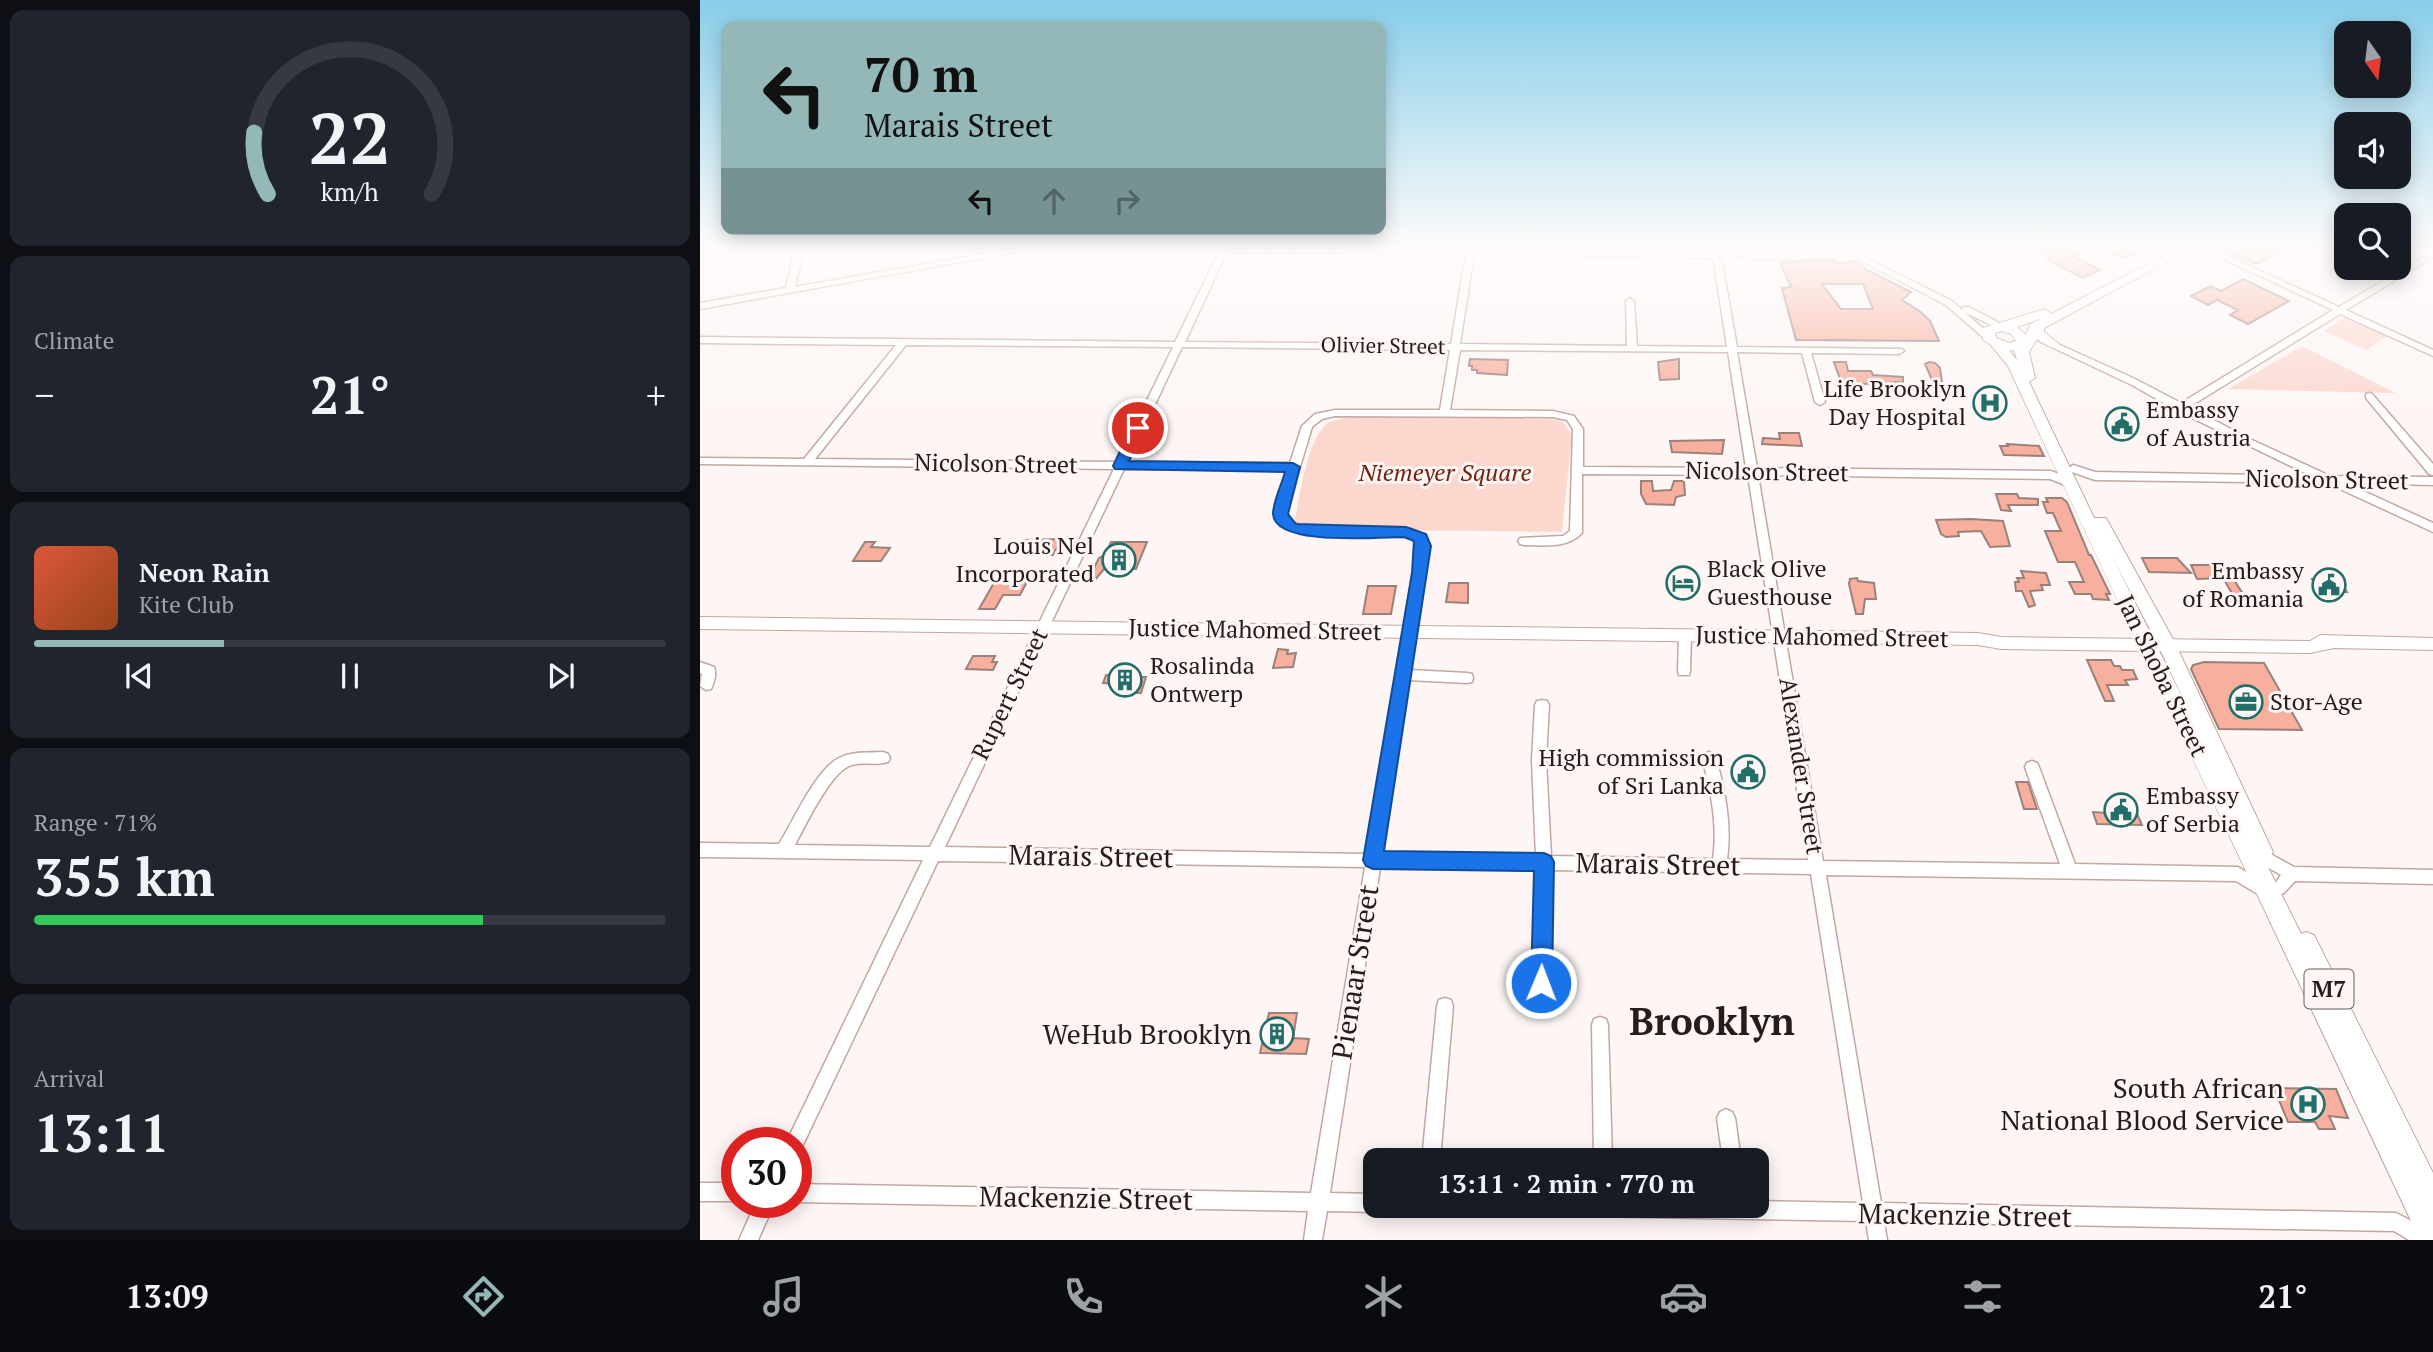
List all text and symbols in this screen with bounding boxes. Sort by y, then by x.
north arrow [2334,21,2412,98]
map controls [2334,21,2411,280]
text: 70 m [864,41,978,106]
icon: left [749,49,840,140]
text: 22 [309,88,391,185]
text: Marais Street [864,104,1053,146]
button: sound [2334,112,2411,189]
text: km/h [321,175,379,208]
icon: left [962,182,1000,220]
icon: ahead [1035,182,1073,220]
icon: right [1108,182,1146,220]
button: search [2334,203,2411,280]
text: Climate [34,325,114,356]
street label: Olivier Street [1320,330,1446,360]
text: 21° [310,360,390,429]
text: − [34,370,54,420]
text: + [646,370,666,420]
place label: Life Brooklyn Day Hospital [1823,372,1966,432]
hospital icon: Life Brooklyn Day Hospital [1971,384,2009,422]
place label: Embassy of Austria [2146,393,2251,453]
pin [1108,398,1168,458]
public building icon: Embassy of Austria [2103,405,2141,443]
icon: arrive [1119,409,1157,447]
street label: Nicolson Street [914,446,1078,480]
street label: Nicolson Street [1685,454,1849,488]
park label: Niemeyer Square [1358,456,1531,488]
street label: Nicolson Street [2245,462,2409,496]
place label: Louis Nel Incorporated [956,529,1094,589]
building icon: Louis Nel Incorporated [1100,541,1138,579]
place label: Black Olive Guesthouse [1707,552,1832,612]
place label: Embassy of Romania [2182,554,2305,614]
text: Neon Rain [139,555,270,589]
hotel icon: Black Olive Guesthouse [1664,564,1702,602]
public building icon: Embassy of Romania [2310,566,2348,604]
text: Kite Club [139,589,234,620]
street label: Jan Shoba Street [2110,590,2216,762]
street label: Justice Mahomed Street [1128,611,1382,647]
street label: Justice Mahomed Street [1695,618,1949,654]
street label: Rupert Street [963,622,1055,765]
place label: Rosalinda Ontwerp [1150,649,1255,709]
icon: previous [120,657,158,695]
icon: pause [331,657,369,695]
icon: next [542,657,580,695]
building icon: Rosalinda Ontwerp [1106,661,1144,699]
street label: Alexander Street [1772,675,1832,857]
office icon: Stor-Age [2227,683,2265,721]
place label: Stor-Age [2270,685,2363,717]
place label: High commission of Sri Lanka [1539,741,1724,801]
public building icon: High commission of Sri Lanka [1729,753,1767,791]
place label: Embassy of Serbia [2146,779,2240,839]
public building icon: Embassy of Serbia [2102,791,2140,829]
text: Range · 71% [34,807,157,838]
street label: Marais Street [1008,836,1175,875]
text: 355 km [34,842,215,911]
street label: Marais Street [1575,844,1742,883]
street label: Pienaar Street [1322,881,1387,1062]
position arrow [1504,946,1578,1020]
road number: M7 [2304,970,2354,1008]
district label: Brooklyn [1629,996,1795,1046]
place label: WeHub Brooklyn [1042,1015,1252,1052]
building icon: WeHub Brooklyn [1258,1015,1296,1053]
text: Arrival [34,1063,105,1094]
place label: South African National Blood Service [2001,1069,2284,1138]
hospital icon: South African National Blood Service [2289,1085,2327,1123]
text: 13:11 [34,1098,169,1167]
speed limit sign: 30 [721,1127,812,1218]
text: 13:11 · 2 min · 770 m [1437,1166,1695,1200]
street label: Mackenzie Street [979,1177,1194,1218]
street label: Mackenzie Street [1858,1194,2073,1235]
icon: directions [459,1272,508,1321]
icon: music [759,1272,808,1321]
icon: phone [1059,1272,1108,1321]
icon: climate [1359,1272,1408,1321]
icon: car [1659,1272,1708,1321]
icon: filters [1958,1272,2007,1321]
text: 13:09 [125,1275,209,1317]
text: 21° [2258,1275,2308,1317]

